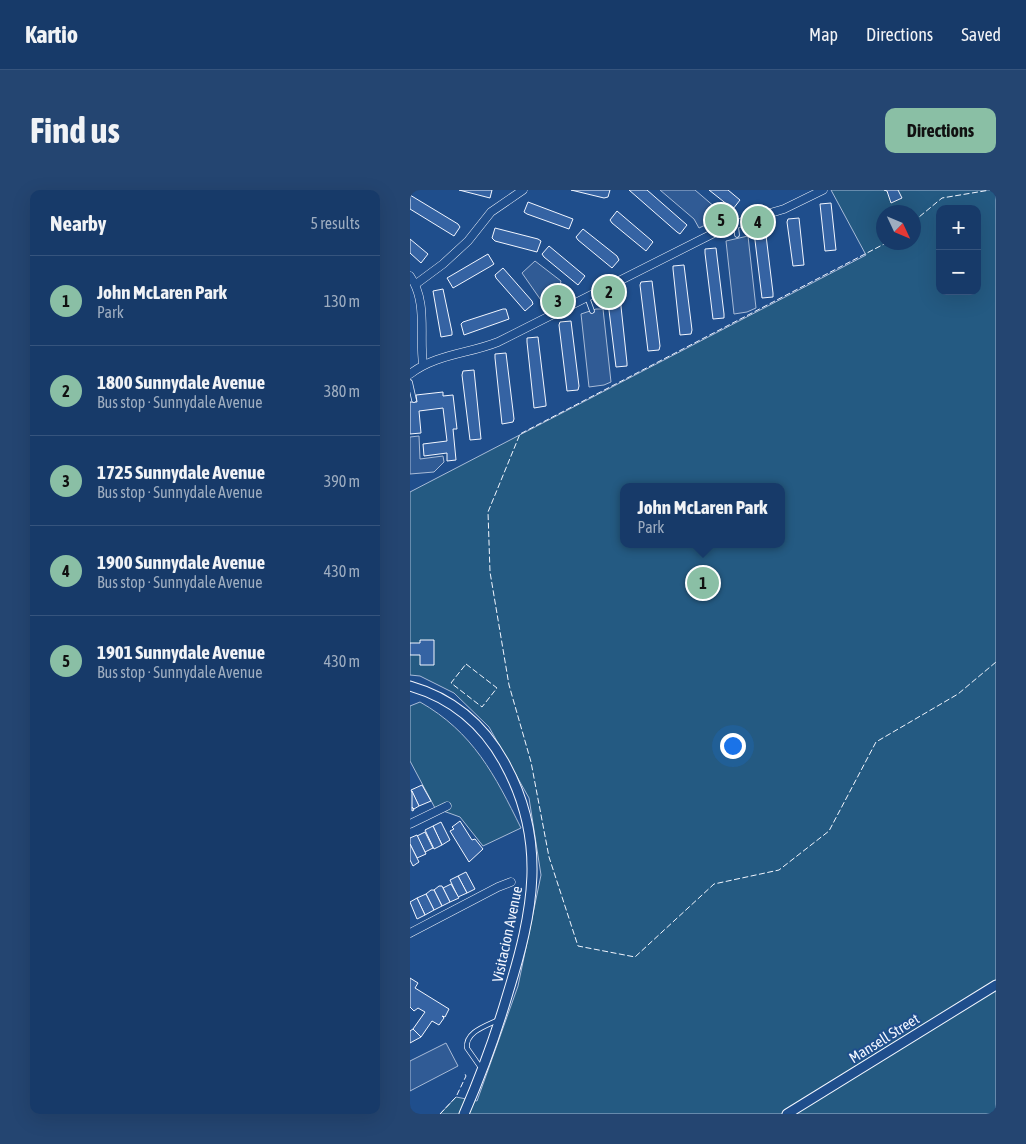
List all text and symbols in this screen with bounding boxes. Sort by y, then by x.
text: Kartio [25,21,78,48]
text: Map [809,24,838,45]
text: Directions [866,24,933,45]
text: Saved [961,24,1001,45]
button: Directions [885,108,996,153]
text: Find us [30,110,120,150]
pin: 5 [705,201,737,239]
pin: 4 [742,203,774,241]
north arrow [876,205,921,250]
map controls [936,205,981,295]
button: + [936,205,981,250]
text: Nearby [50,211,106,235]
text: 5 results [310,214,360,232]
button: − [936,250,981,295]
pin: 2 [593,273,625,311]
text: John McLaren Park [97,281,227,303]
pin: 3 [542,282,574,320]
text: 1 [62,292,70,310]
text: 130 m [324,292,360,310]
text: Park [97,303,124,321]
text: 1800 Sunnydale Avenue [97,371,265,393]
text: 2 [62,382,70,400]
text: 380 m [324,382,360,400]
text: Bus stop · Sunnydale Avenue [97,393,262,411]
text: 1725 Sunnydale Avenue [97,461,265,483]
text: 3 [62,472,70,490]
text: 390 m [324,472,360,490]
text: Bus stop · Sunnydale Avenue [97,483,262,501]
popup [620,483,785,548]
text: John McLaren Park [638,496,767,518]
text: Park [638,518,664,536]
text: 1900 Sunnydale Avenue [97,551,265,573]
text: 4 [62,562,70,580]
text: 430 m [324,562,360,580]
pin: 1 [687,564,719,602]
text: Bus stop · Sunnydale Avenue [97,573,262,591]
text: 1901 Sunnydale Avenue [97,641,265,663]
text: 5 [62,652,70,670]
text: 430 m [324,652,360,670]
text: Bus stop · Sunnydale Avenue [97,663,262,681]
your location [720,733,746,759]
street label: Visitacion Avenue [489,884,526,984]
street label: Mansell Street [846,1010,922,1066]

